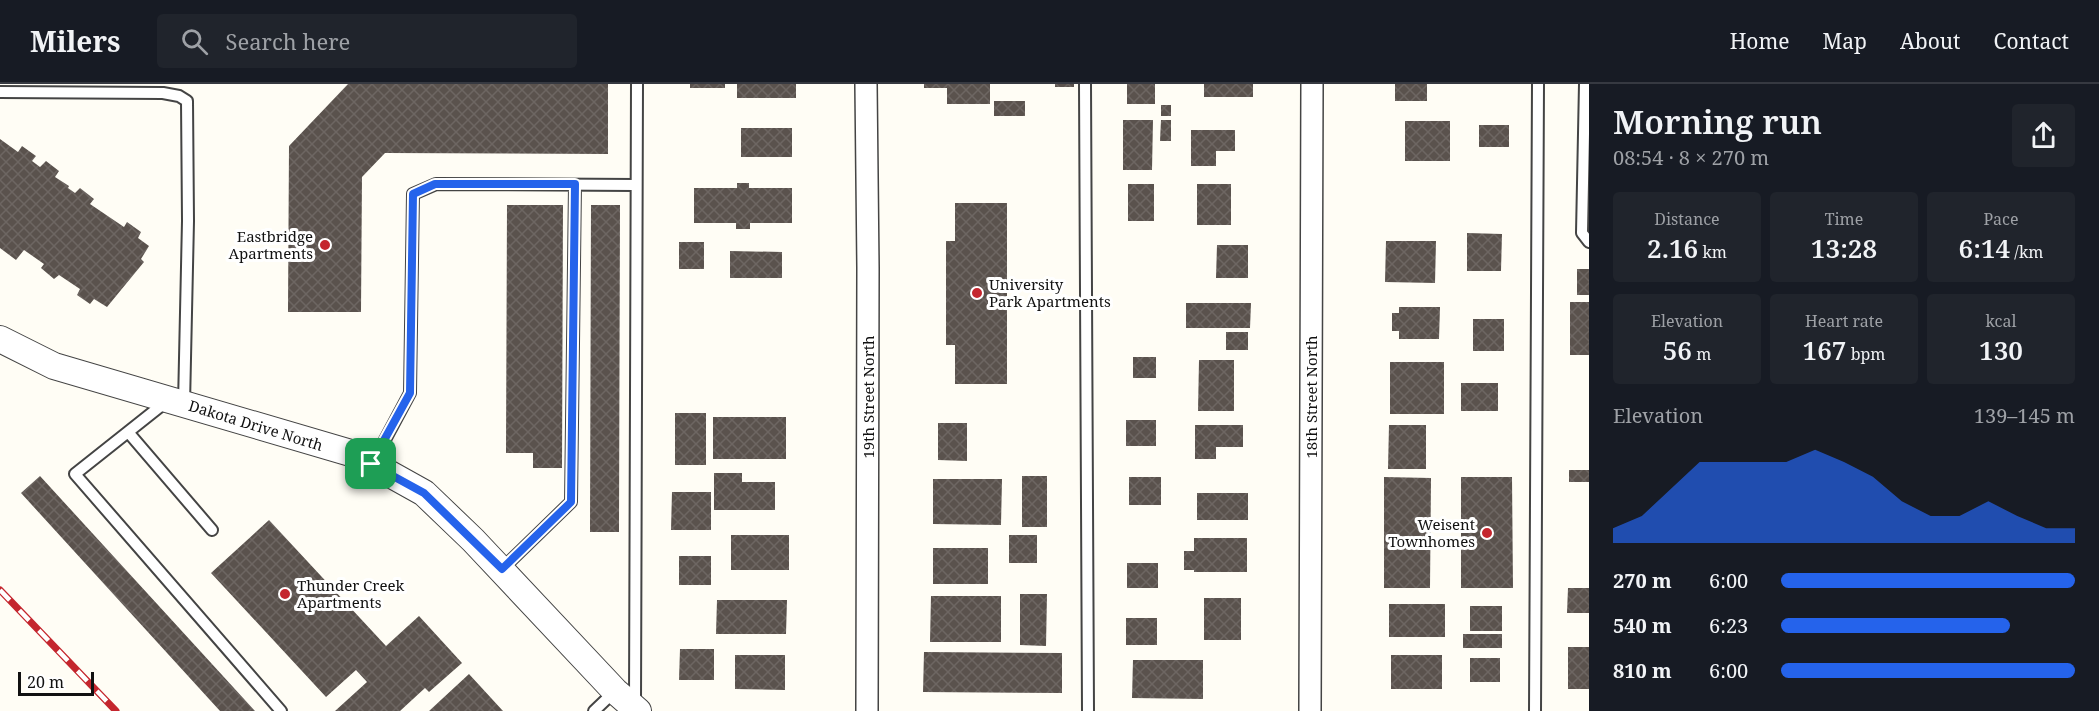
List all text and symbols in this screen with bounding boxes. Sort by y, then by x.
search box [157,14,577,68]
text: Milers [30,22,121,60]
icon: search [178,25,211,58]
text: Search here [226,26,350,56]
text: Home [1730,27,1790,55]
text: Map [1823,27,1867,55]
text: About [1900,27,1961,55]
text: Contact [1994,27,2069,55]
text: Morning run [1613,99,1822,144]
button: share [2012,104,2075,167]
text: 08:54 · 8 × 270 m [1613,144,1769,171]
text: Distance [1654,208,1720,230]
text: Time [1825,208,1863,230]
text: Pace [1983,208,2019,230]
place label: Eastbridge Apartments [229,226,313,263]
text: 2.16 [1647,230,1698,266]
text: 13:28 [1811,230,1877,266]
text: 6:14 [1959,230,2010,266]
marker: Eastbridge Apartments [318,238,332,252]
text: km [1698,241,1727,263]
text: /km [2010,241,2043,263]
place label: University Park Apartments [989,274,1111,311]
marker: University Park Apartments [970,286,984,300]
text: Elevation [1651,310,1723,332]
text: Heart rate [1805,310,1883,332]
text: kcal [1986,310,2016,332]
text: 56 [1663,332,1692,368]
text: 167 [1803,332,1846,368]
text: 130 [1979,332,2023,368]
street label: 19th Street North [858,335,878,459]
street label: 18th Street North [1301,335,1321,459]
text: m [1692,343,1711,365]
text: bpm [1846,343,1885,365]
street label: Dakota Drive North [186,395,326,455]
text: Elevation [1613,402,1703,429]
text: 139–145 m [1974,402,2075,429]
pin [345,438,396,489]
icon: arrive [354,447,387,480]
place label: Weisent Townhomes [1388,514,1475,551]
marker: Weisent Townhomes [1480,526,1494,540]
text: 270 m [1613,567,1672,594]
text: 6:00 [1709,567,1748,594]
place label: Thunder Creek Apartments [297,575,404,612]
marker: Thunder Creek Apartments [278,587,292,601]
text: 540 m [1613,612,1672,639]
text: 6:23 [1709,612,1748,639]
text: 810 m [1613,657,1672,684]
text: 6:00 [1709,657,1748,684]
scale bar [18,669,94,696]
text: 20 m [27,671,64,693]

